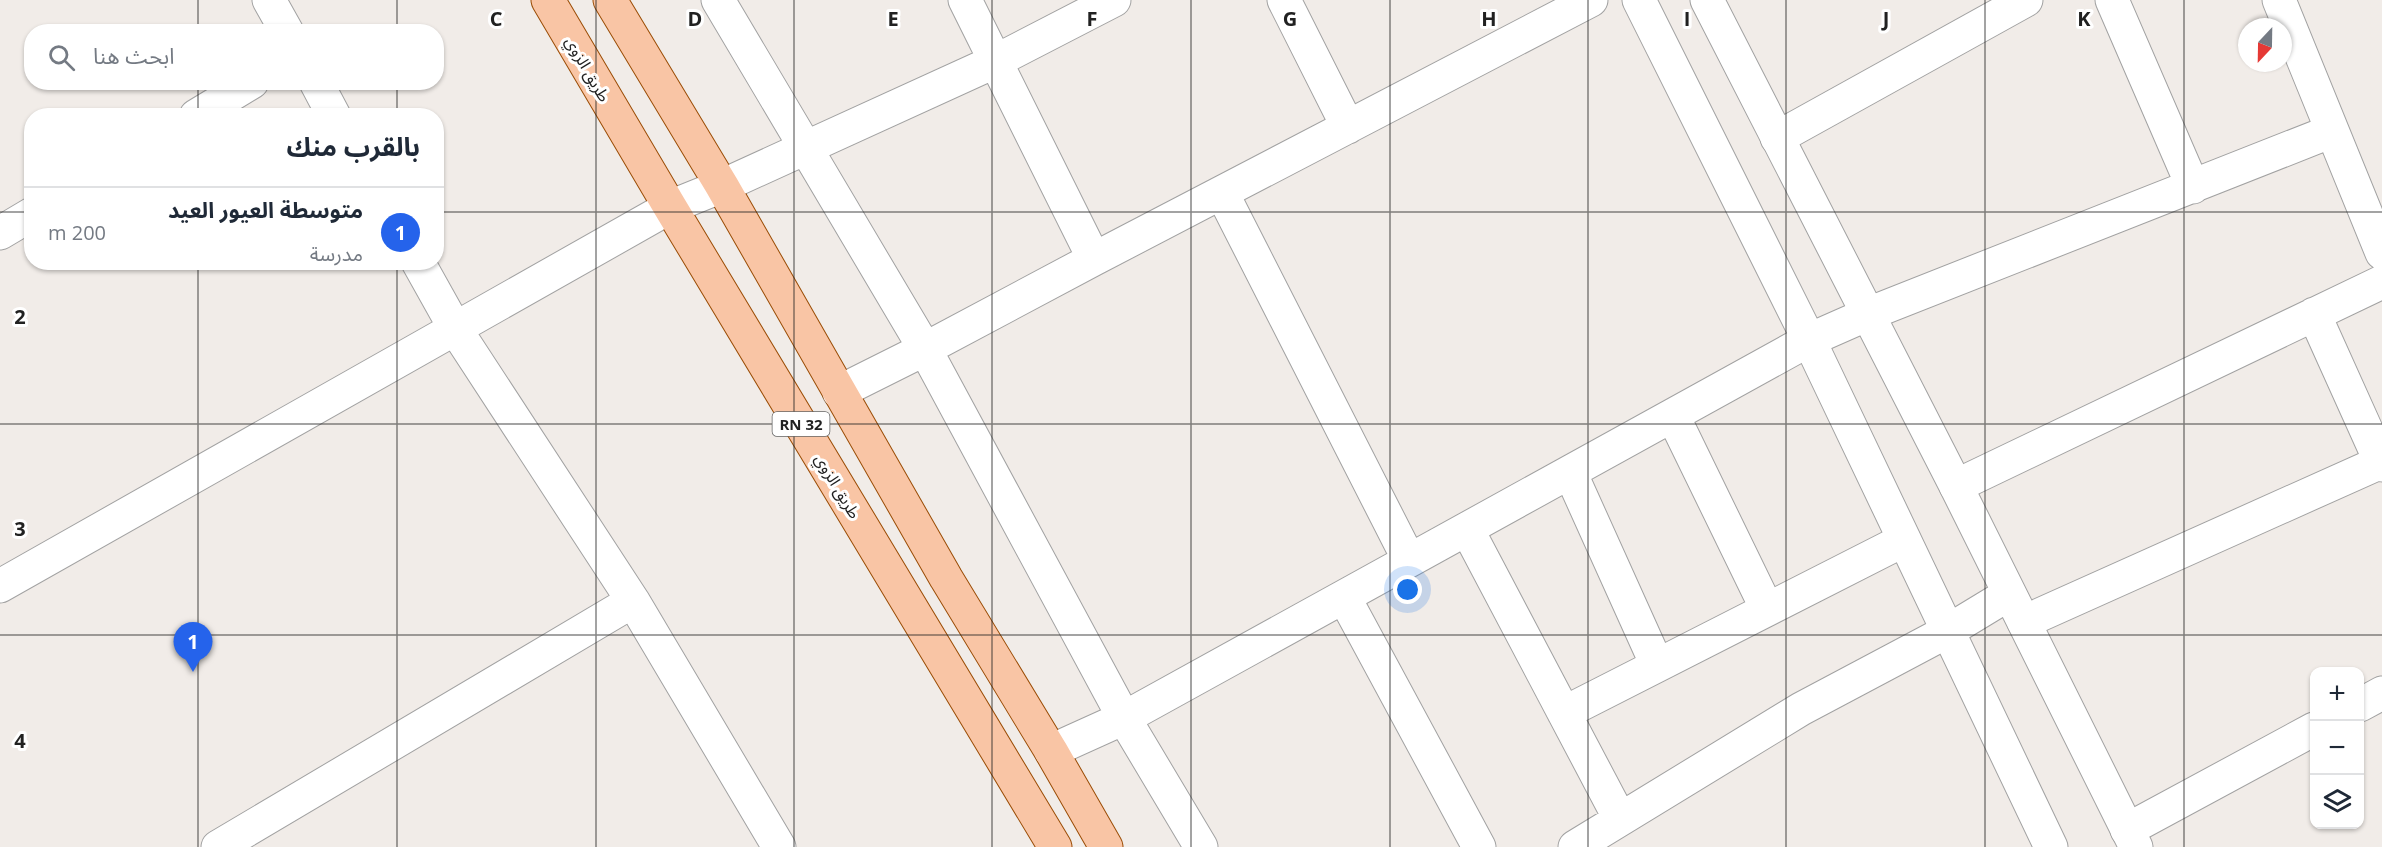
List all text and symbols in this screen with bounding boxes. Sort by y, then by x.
text: C [490,5,503,32]
text: D [688,5,702,32]
text: E [887,5,899,32]
text: F [1087,5,1097,32]
text: G [1283,5,1297,32]
text: H [1481,5,1497,32]
text: I [1684,5,1690,32]
text: J [1881,5,1889,32]
text: K [2077,5,2091,32]
north arrow [2238,18,2292,72]
search box [24,24,444,90]
street label: طريق الزوي [559,32,616,107]
text: ابحث هنا [93,40,175,70]
icon: search [45,41,78,74]
text: بالقرب منك [286,128,420,164]
text: متوسطة العيور العيد [168,194,363,224]
text: 200 m [48,219,106,246]
text: 1 [395,219,406,246]
text: مدرسة [310,240,363,267]
text: 2 [14,303,26,330]
road number: RN 32 [772,412,830,436]
street label: طريق الزوي [809,449,866,524]
text: 3 [14,515,26,542]
your location [1393,575,1422,604]
pin: 1 [174,622,212,672]
map controls [2310,667,2364,829]
button: + [2310,667,2364,721]
button: − [2310,721,2364,775]
text: 4 [14,727,26,754]
button: layers [2310,775,2364,829]

